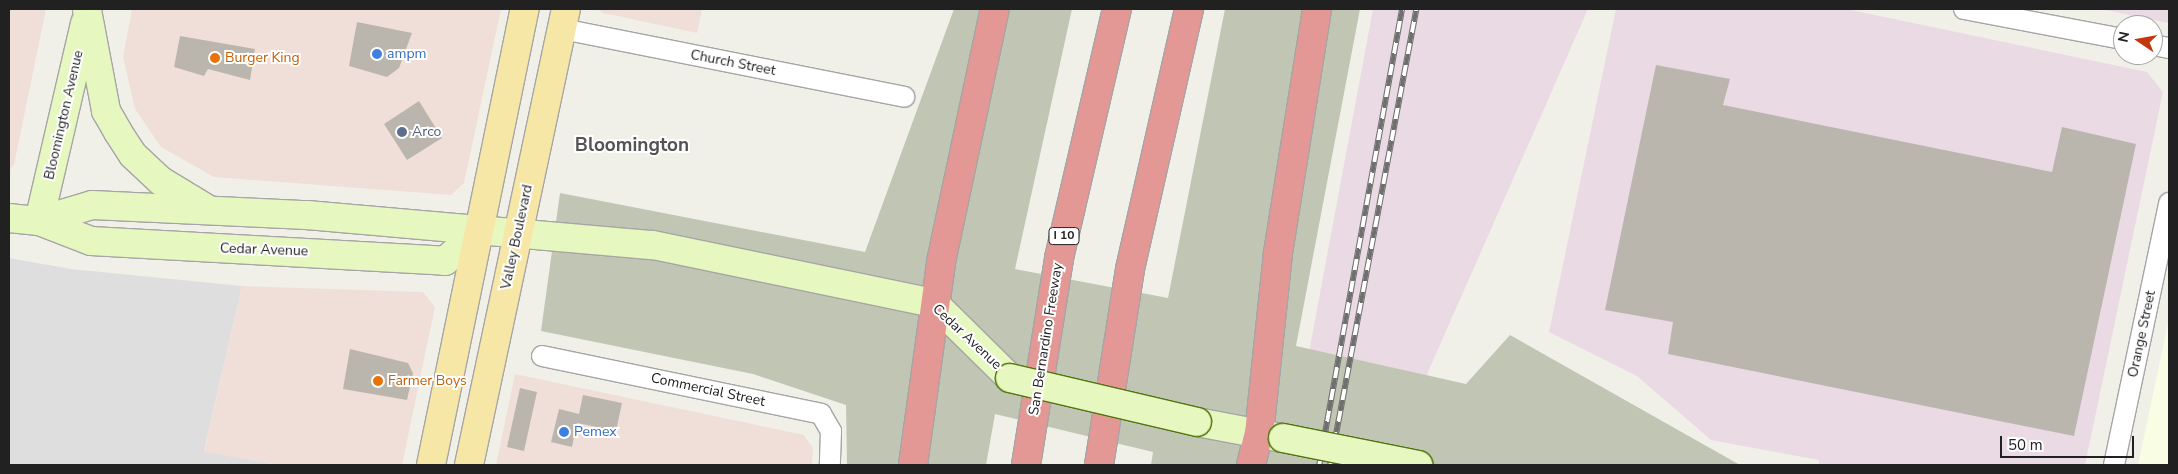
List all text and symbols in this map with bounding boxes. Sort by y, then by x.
north arrow [2113,15,2163,65]
text: N [2113,30,2134,44]
place label: ampm [387,46,427,62]
street label: Church Street [689,47,777,79]
marker: ampm [371,48,383,60]
street label: Bloomington Avenue [41,49,87,181]
place label: Burger King [225,50,300,66]
marker: Burger King [209,52,221,64]
place label: Arco [412,124,441,140]
marker: Arco [396,126,408,138]
district label: Bloomington [575,135,689,157]
street label: Valley Boulevard [498,183,536,291]
road number: I 10 [1048,227,1080,246]
street label: Cedar Avenue [220,240,308,260]
street label: San Bernardino Freeway [1026,262,1066,416]
street label: Orange Street [2125,289,2159,379]
street label: Cedar Avenue [929,301,1005,373]
street label: Commercial Street [649,370,767,410]
place label: Farmer Boys [388,373,467,389]
marker: Farmer Boys [372,375,384,387]
place label: Pemex [574,424,617,440]
marker: Pemex [558,426,570,438]
scale bar [2003,426,2137,458]
text: 50 m [2008,435,2043,455]

